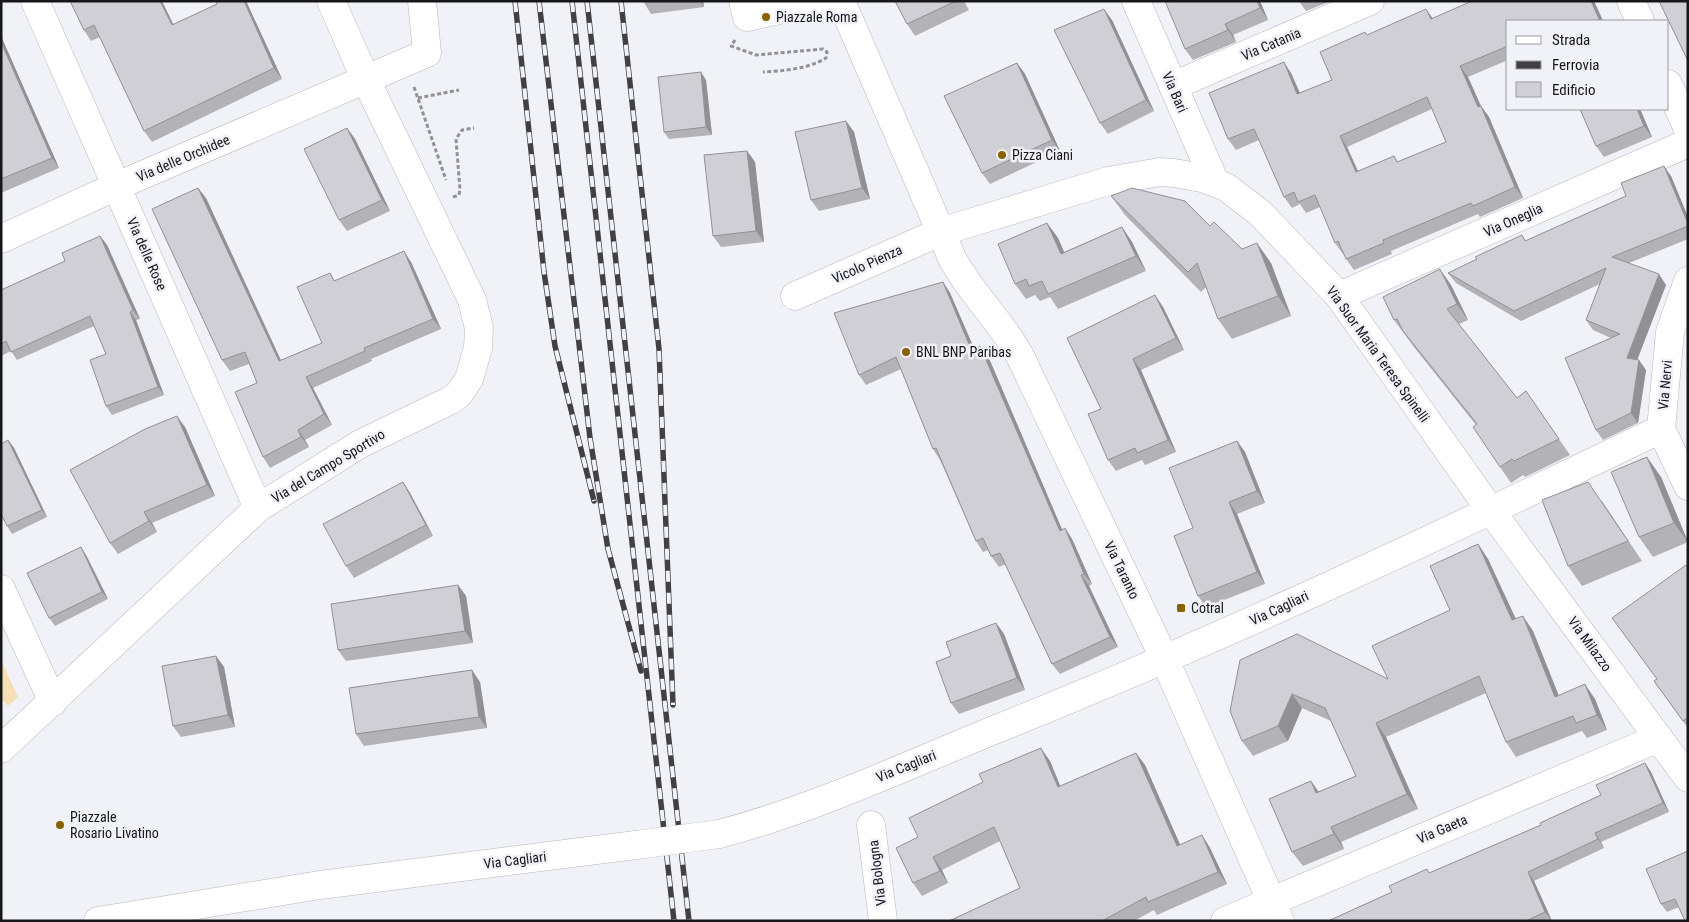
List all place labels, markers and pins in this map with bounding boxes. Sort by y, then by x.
place label: Piazzale Roma [776,9,857,25]
marker: Piazzale Roma [760,11,772,23]
place label: Pizza Ciani [1012,147,1073,163]
marker: Pizza Ciani [996,149,1008,161]
place label: BNL BNP Paribas [916,344,1011,360]
marker: BNL BNP Paribas [900,346,912,358]
place label: Cotral [1191,600,1224,616]
marker: Cotral [1175,602,1187,614]
place label: Piazzale Rosario Livatino [70,809,159,841]
marker: Piazzale Rosario Livatino [54,819,66,831]

